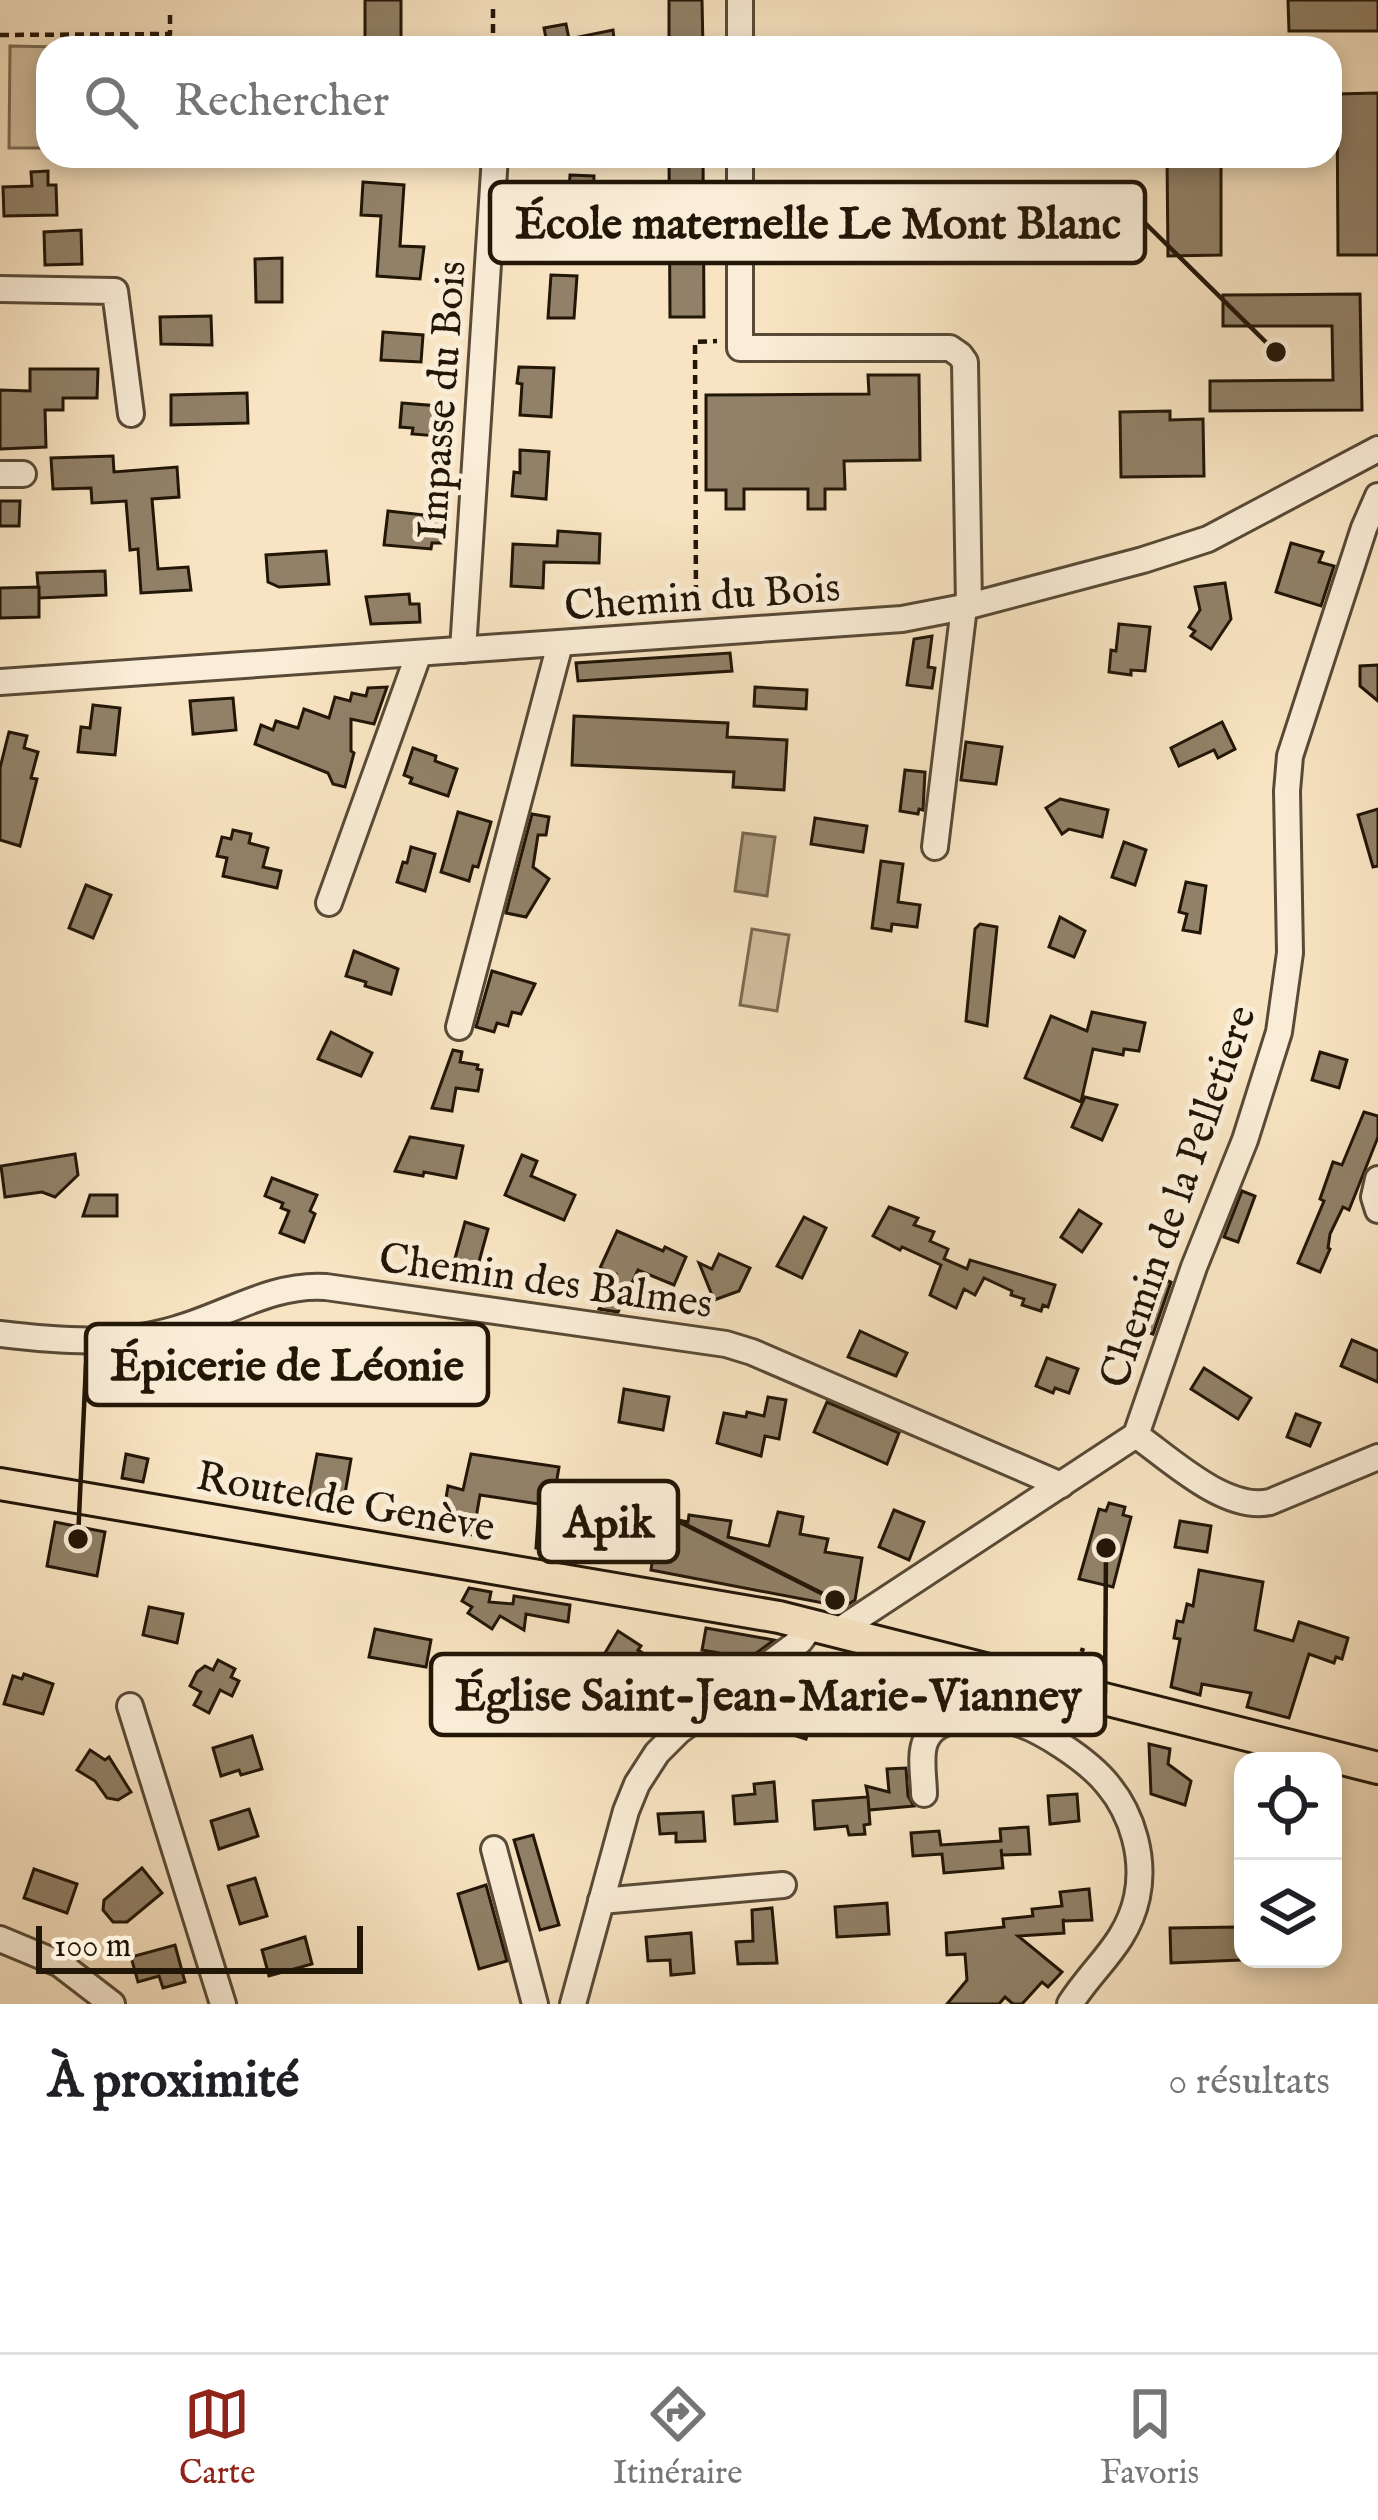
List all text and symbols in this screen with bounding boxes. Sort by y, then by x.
search box [36,36,1342,168]
icon: search [78,69,144,135]
text: Rechercher [174,74,389,131]
callout: École maternelle Le Mont Blanc [490,182,1145,263]
text: École maternelle Le Mont Blanc [515,196,1121,254]
street label: Impasse du Bois [407,259,480,541]
street label: Chemin du Bois [563,562,842,635]
street label: Chemin de la Pelletiere [1089,999,1270,1395]
street label: Chemin des Balmes [375,1233,716,1332]
callout: Épicerie de Léonie [86,1324,488,1405]
text: Épicerie de Léonie [110,1338,464,1396]
street label: Route de Genève [192,1451,499,1556]
callout: Apik [539,1481,678,1562]
text: Apik [562,1496,656,1553]
callout: Église Saint-Jean-Marie-Vianney [431,1654,1105,1735]
text: Église Saint-Jean-Marie-Vianney [455,1668,1083,1726]
map controls [1234,1752,1342,1968]
button: locate [1234,1752,1342,1860]
button: layers [1234,1860,1342,1968]
scale bar [36,1920,363,1973]
text: 100 m [54,1926,131,1968]
text: À proximité [48,2050,299,2115]
text: 0 résultats [1168,2058,1330,2107]
tab: Carte [179,2381,255,2495]
tab: Itinéraire [613,2381,742,2495]
tab: Favoris [1100,2381,1199,2495]

